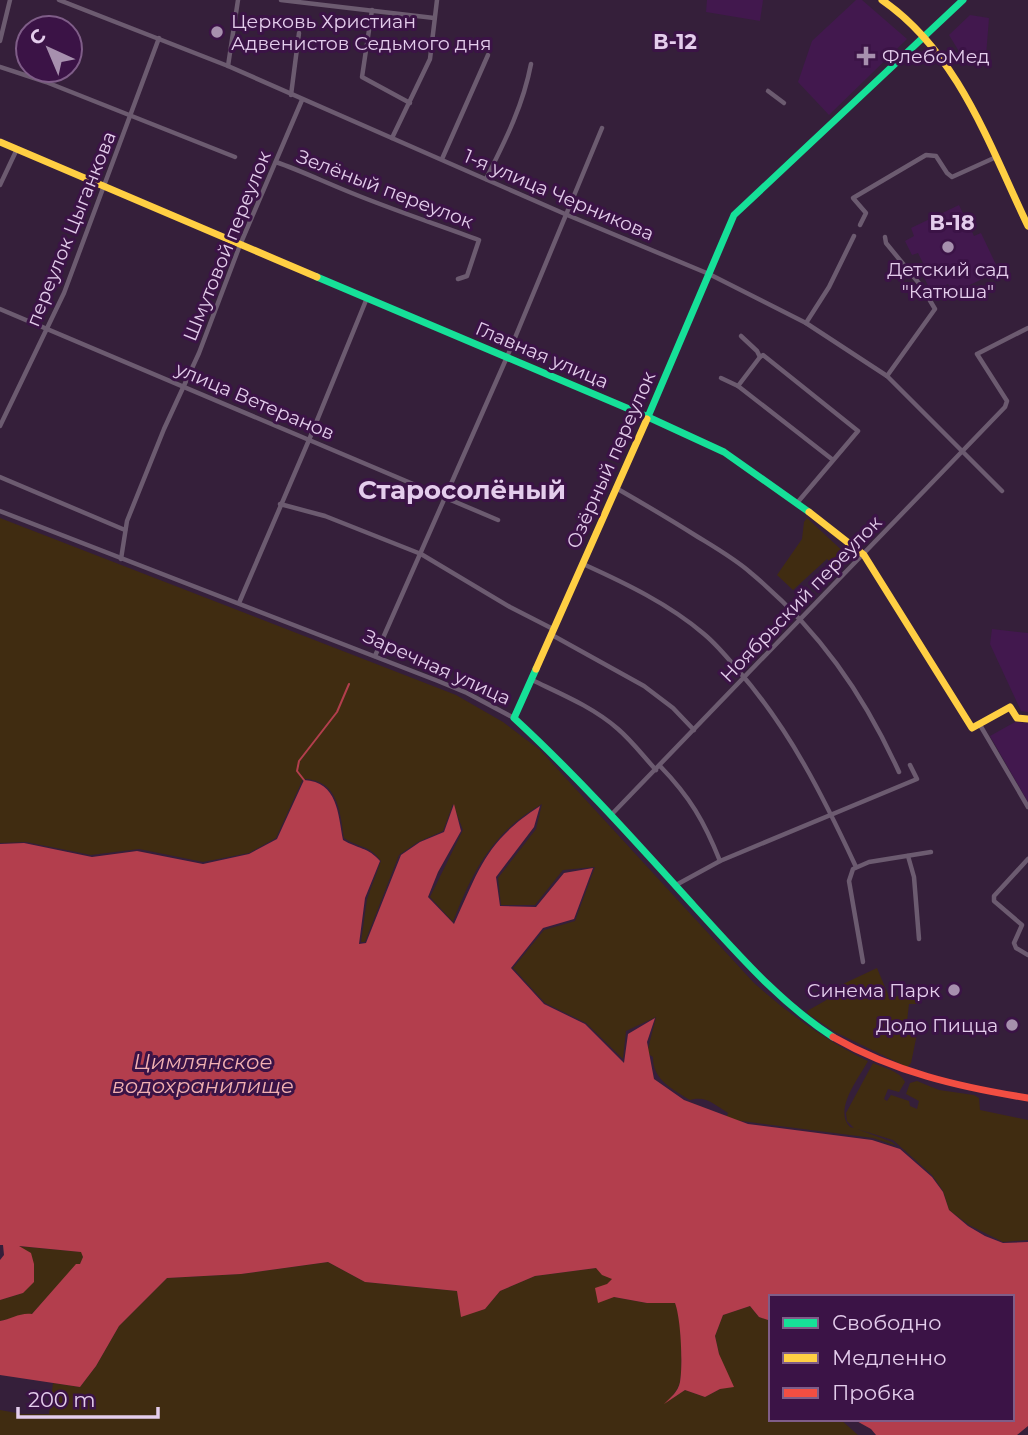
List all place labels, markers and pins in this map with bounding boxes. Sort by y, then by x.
place label: Церковь Христиан Адвенистов Седьмого дня [231,10,492,55]
marker: Церковь Христиан Адвенистов Седьмого дня [209,24,225,40]
place label: ФлебоМед [882,45,990,68]
marker: ФлебоМед [856,46,876,66]
marker: Детский сад "Катюша" [940,239,956,255]
place label: Детский сад "Катюша" [887,258,1009,303]
place label: Синема Парк [807,979,940,1002]
marker: Синема Парк [946,982,962,998]
place label: Додо Пицца [876,1014,998,1037]
marker: Додо Пицца [1004,1017,1020,1033]

